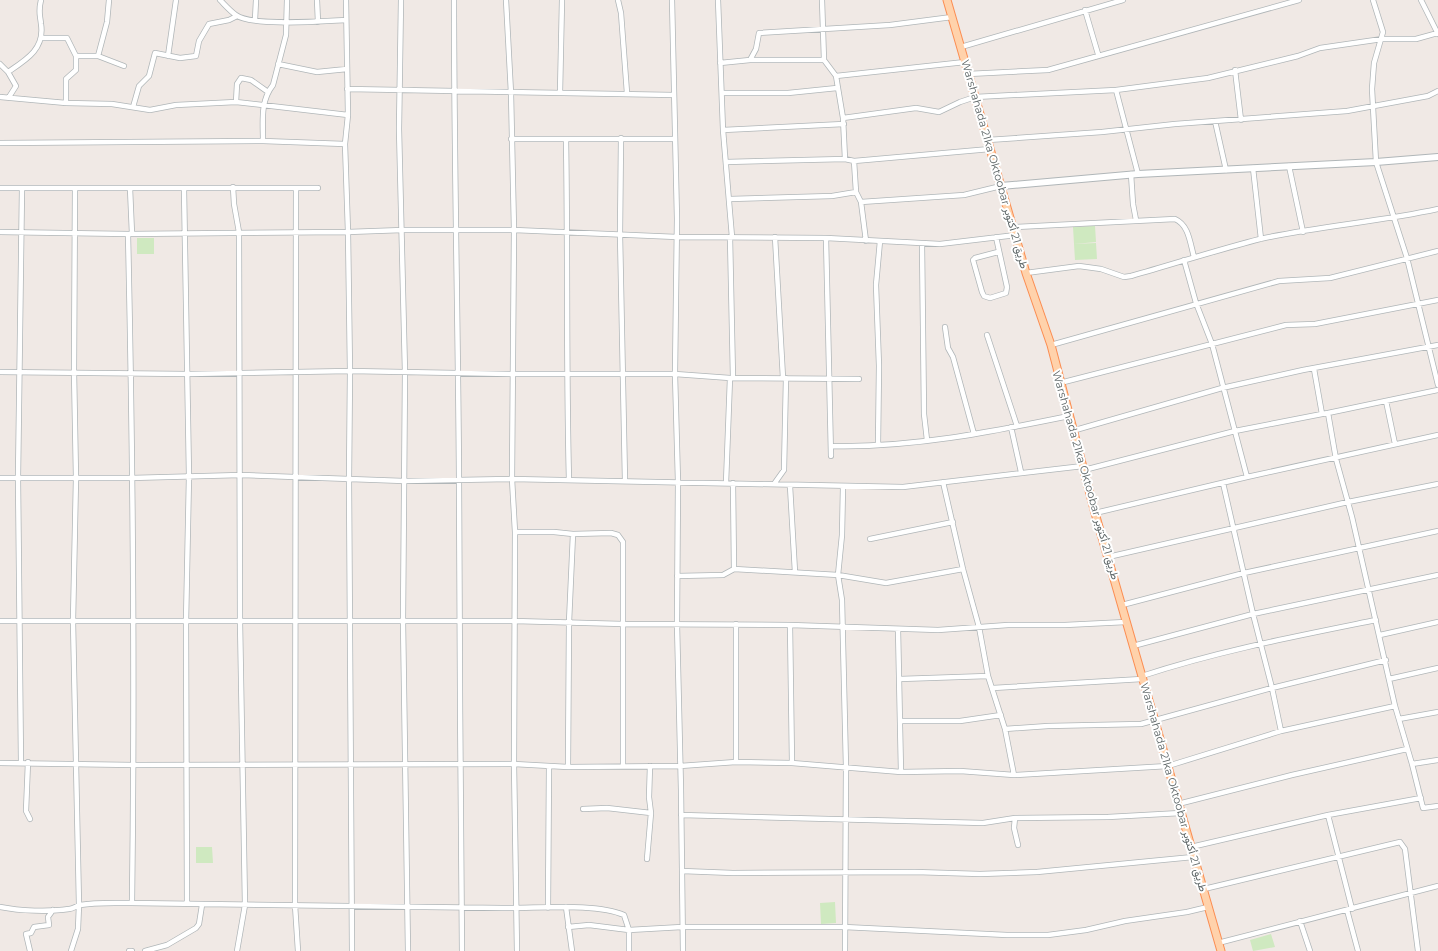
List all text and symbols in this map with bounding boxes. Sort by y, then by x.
street label: Warshahada 21ka Oktoobar طريق 21 أكتوبر [958,58,1032,270]
street label: Warshahada 21ka Oktoobar طريق 21 أكتوبر [1049,369,1123,581]
street label: Warshahada 21ka Oktoobar طريق 21 أكتوبر [1137,681,1211,893]

